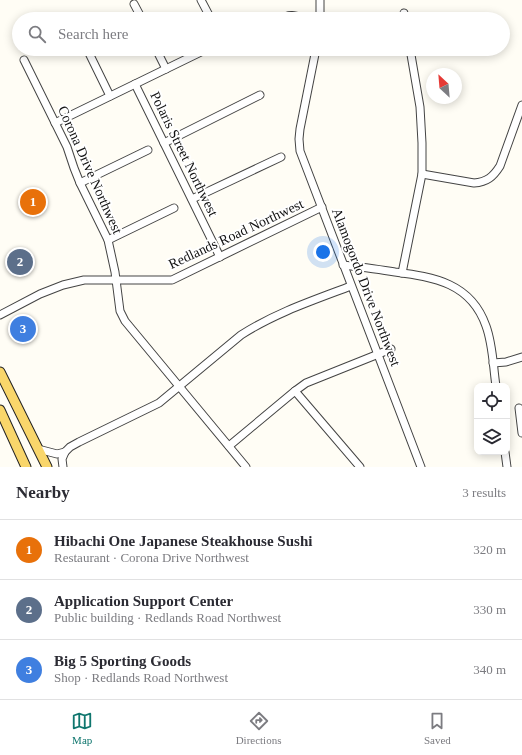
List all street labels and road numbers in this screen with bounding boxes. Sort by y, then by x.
street label: Polaris Street Northwest [147,89,221,219]
street label: Corona Drive Northwest [55,104,125,236]
street label: Redlands Road Northwest [166,196,306,272]
street label: Alamogordo Drive Northwest [329,206,403,368]

